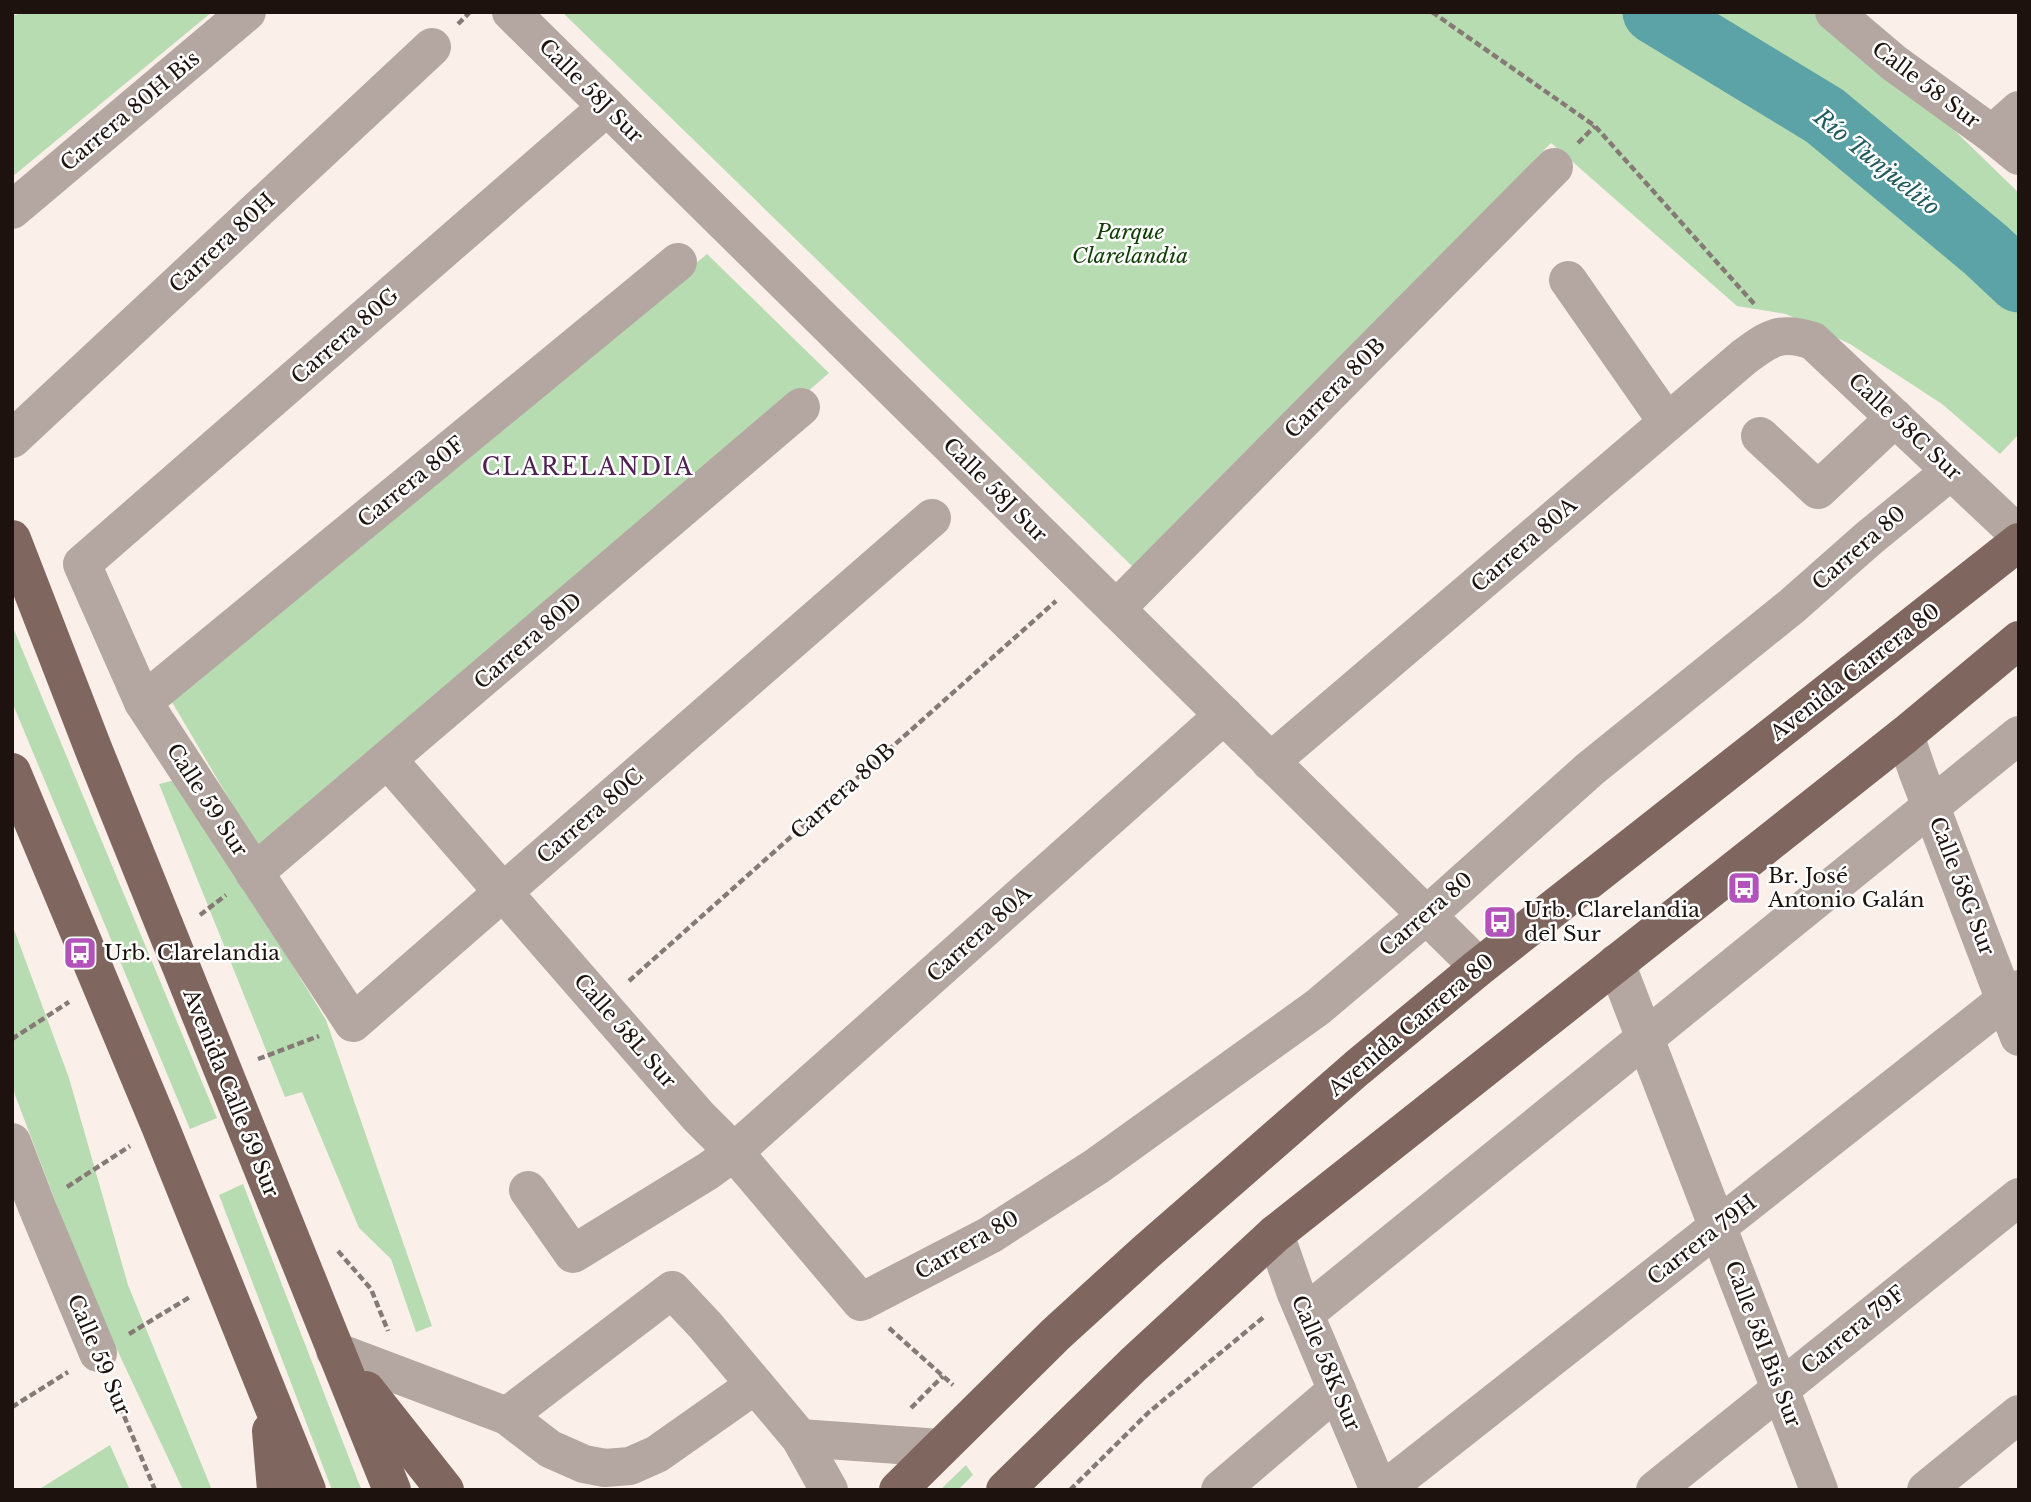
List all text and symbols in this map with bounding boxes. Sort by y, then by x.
street label: Calle 58J Sur [533,33,649,149]
street label: Calle 58 Sur [1867,36,1985,134]
street label: Carrera 80H Bis [55,45,205,177]
water label: Río Tunjuelito [1808,102,1946,221]
street label: Carrera 80H [164,187,280,299]
park label: Parque Clarelandia [1072,219,1188,269]
street label: Carrera 80G [286,282,404,390]
street label: Carrera 80B [1279,332,1391,444]
street label: Calle 58C Sur [1843,368,1967,486]
street label: Carrera 80F [352,431,470,533]
street label: Calle 58J Sur [937,432,1053,548]
district label: CLARELANDIA [482,453,694,481]
street label: Carrera 80A [1466,492,1583,598]
street label: Carrera 80 [1807,500,1911,596]
street label: Carrera 80D [469,587,587,695]
street label: Avenida Carrera 80 [1764,598,1945,747]
street label: Carrera 80B [785,737,901,845]
street label: Calle 59 Sur [161,739,253,861]
street label: Carrera 80C [532,763,648,869]
street label: Calle 58G Sur [1924,813,2000,959]
place label: Br. José Antonio Galán [1767,863,1925,913]
street label: Carrera 80 [1374,866,1478,962]
bus stop icon: Br. José Antonio Galán [1725,869,1763,907]
street label: Carrera 80A [921,880,1037,988]
place label: Urb. Clarelandia del Sur [1524,897,1700,947]
bus stop icon: Urb. Clarelandia del Sur [1481,903,1519,941]
bus stop icon: Urb. Clarelandia [61,934,99,972]
place label: Urb. Clarelandia [104,940,280,966]
street label: Avenida Carrera 80 [1322,948,1499,1102]
street label: Calle 58L Sur [568,968,682,1094]
street label: Avenida Calle 59 Sur [177,984,285,1201]
street label: Carrera 79H [1642,1189,1762,1291]
street label: Carrera 80 [910,1205,1024,1285]
street label: Calle 58I Bis Sur [1719,1257,1807,1431]
street label: Carrera 79F [1796,1280,1910,1380]
street label: Calle 59 Sur [62,1290,136,1420]
street label: Calle 58K Sur [1286,1291,1366,1435]

